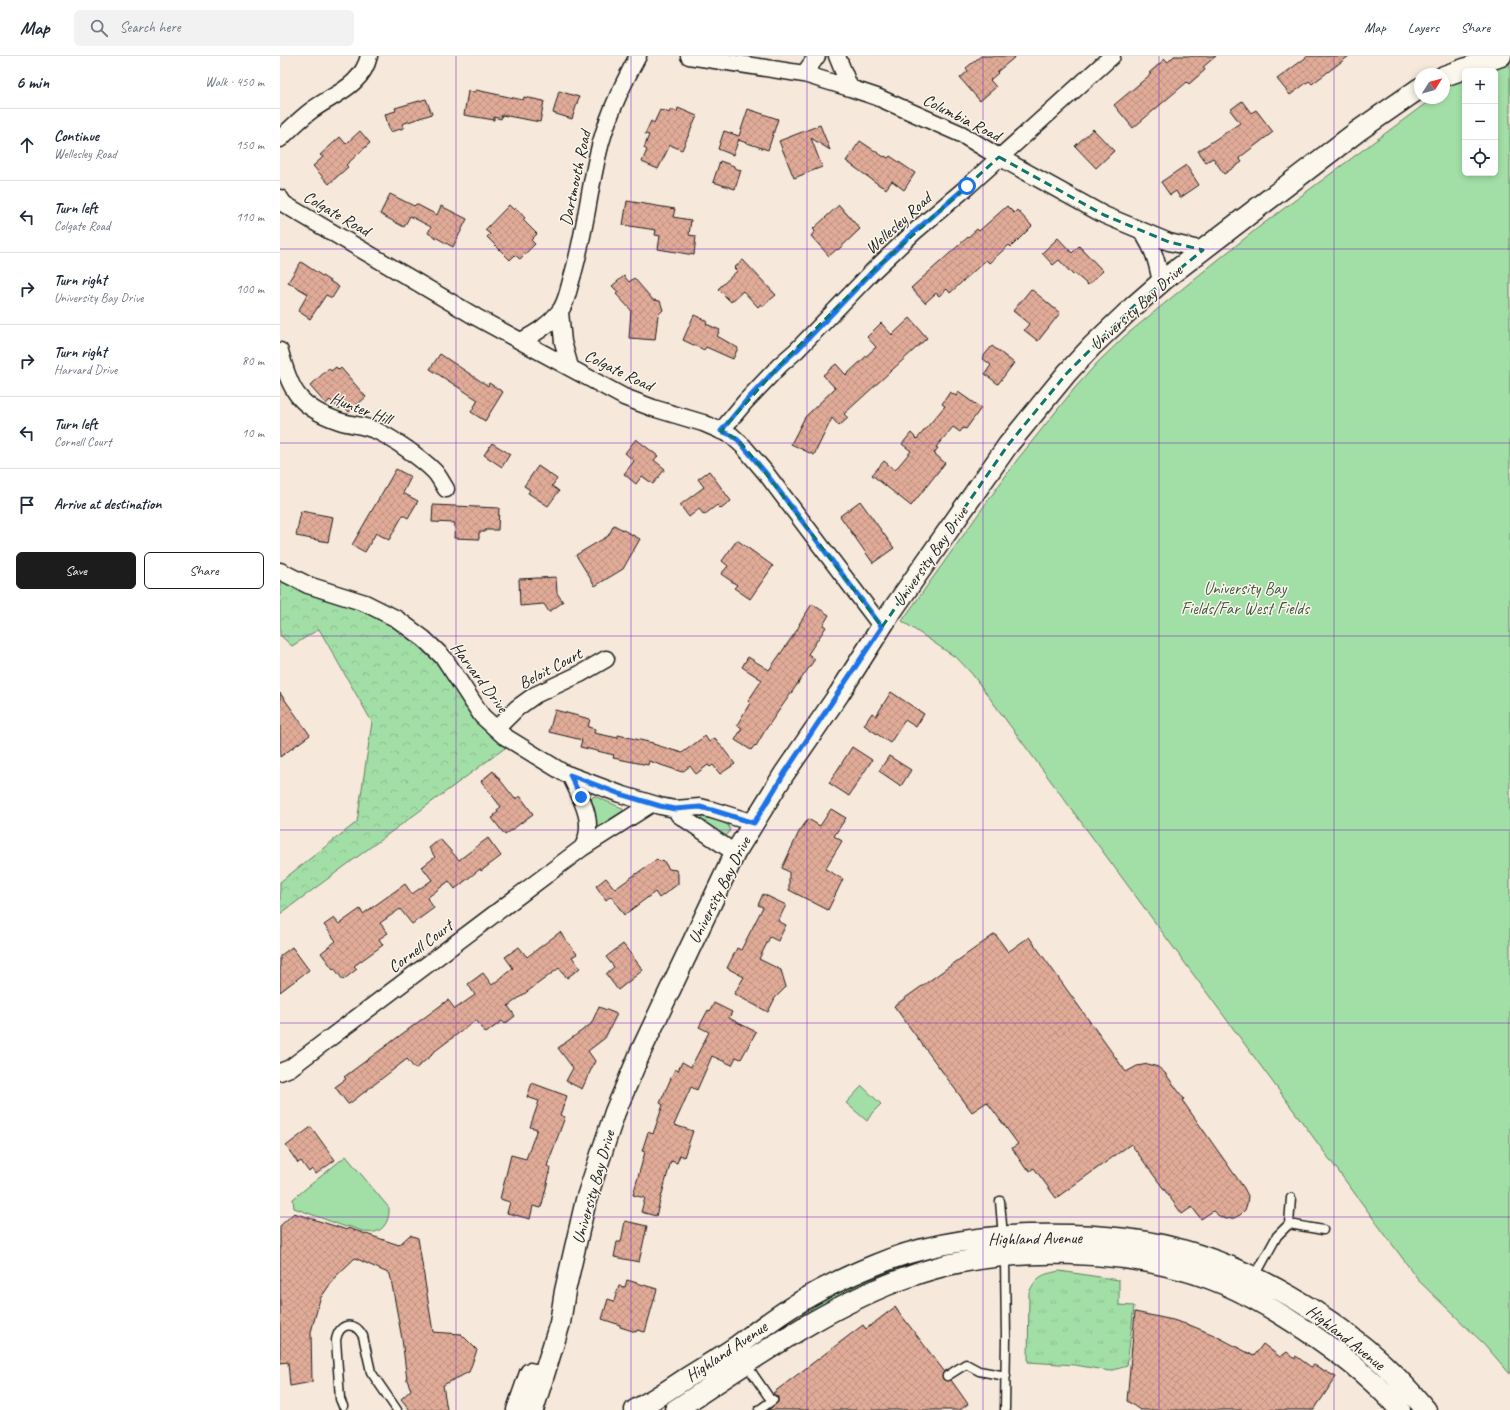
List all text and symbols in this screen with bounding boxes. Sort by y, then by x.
search box [74,10,354,46]
text: Map [20,16,50,40]
icon: search [88,17,110,39]
text: Search here [120,18,181,37]
text: Map [1364,19,1386,36]
text: Layers [1408,19,1439,36]
text: Share [1461,19,1490,36]
north arrow [1414,68,1450,104]
map controls [1462,68,1498,176]
button: + [1462,68,1498,104]
text: 6 min [16,72,49,93]
text: Walk · 450 m [205,74,264,90]
street label: Columbia Road [919,89,1006,147]
button: − [1462,104,1498,140]
street label: Dartmouth Road [555,126,596,228]
text: Continue [54,127,99,146]
icon: ahead [16,134,38,156]
text: 150 m [236,137,264,153]
button: locate [1462,140,1498,176]
text: Wellesley Road [54,146,117,162]
route start [958,177,976,195]
street label: Colgate Road [300,186,376,242]
street label: Wellesley Road [861,187,938,259]
text: Turn left [54,199,97,218]
icon: left [16,206,38,228]
text: 110 m [236,209,264,225]
text: Colgate Road [54,218,110,234]
street label: University Bay Drive [1086,259,1188,354]
text: Turn right [54,271,107,290]
icon: right [16,278,38,300]
text: 100 m [236,281,264,297]
text: University Bay Drive [54,290,143,306]
text: Turn right [54,343,107,362]
street label: Colgate Road [581,345,658,397]
icon: right [16,350,38,372]
text: 80 m [242,353,264,369]
text: Harvard Drive [54,362,117,378]
street label: Hunter Hill [327,387,397,431]
text: Turn left [54,415,97,434]
icon: left [16,422,38,444]
text: 10 m [242,425,264,441]
text: Cornell Court [54,434,112,450]
icon: arrive [16,494,38,516]
text: Arrive at destination [54,495,161,514]
street label: University Bay Drive [888,501,973,610]
button: Save [16,552,136,589]
button: Share [144,552,264,589]
park label: University Bay Fields/Far West Fields [1181,578,1311,619]
street label: Harvard Drive [446,638,514,718]
street label: Beloit Court [515,642,587,694]
route end [572,788,590,806]
street label: University Bay Drive [684,832,756,947]
street label: Cornell Court [384,914,459,977]
street label: University Bay Drive [567,1127,620,1246]
street label: Highland Avenue [988,1227,1084,1250]
street label: Highland Avenue [1302,1300,1390,1375]
street label: Highland Avenue [682,1316,772,1386]

